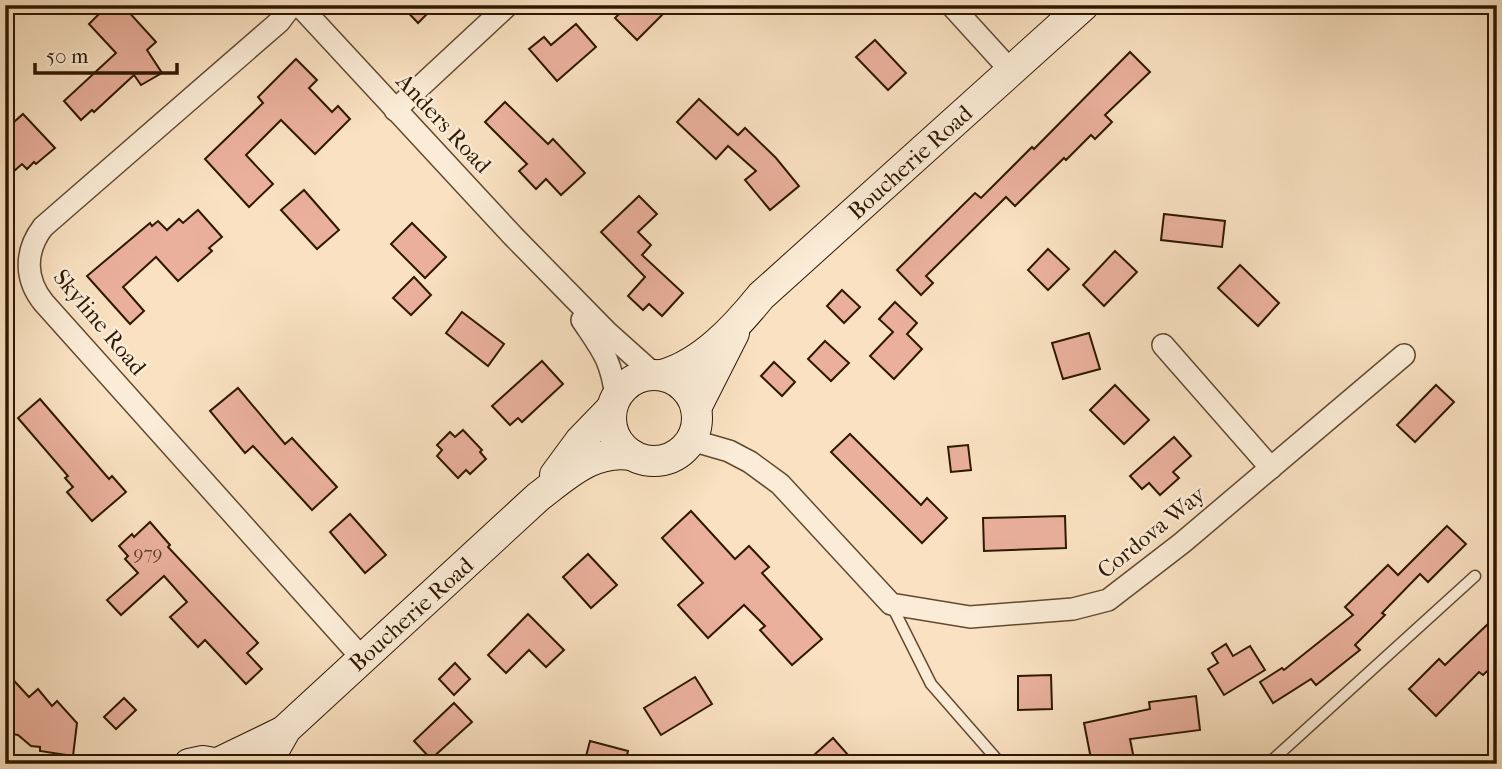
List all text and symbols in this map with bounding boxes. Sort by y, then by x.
scale bar [35,32,177,76]
text: 50 m [46,44,89,68]
street label: Anders Road [390,67,497,179]
street label: Boucherie Road [843,99,978,225]
street label: Skyline Road [48,264,152,381]
street label: Cordova Way [1092,480,1211,584]
house number: 979 [133,542,163,564]
street label: Boucherie Road [344,551,479,677]

